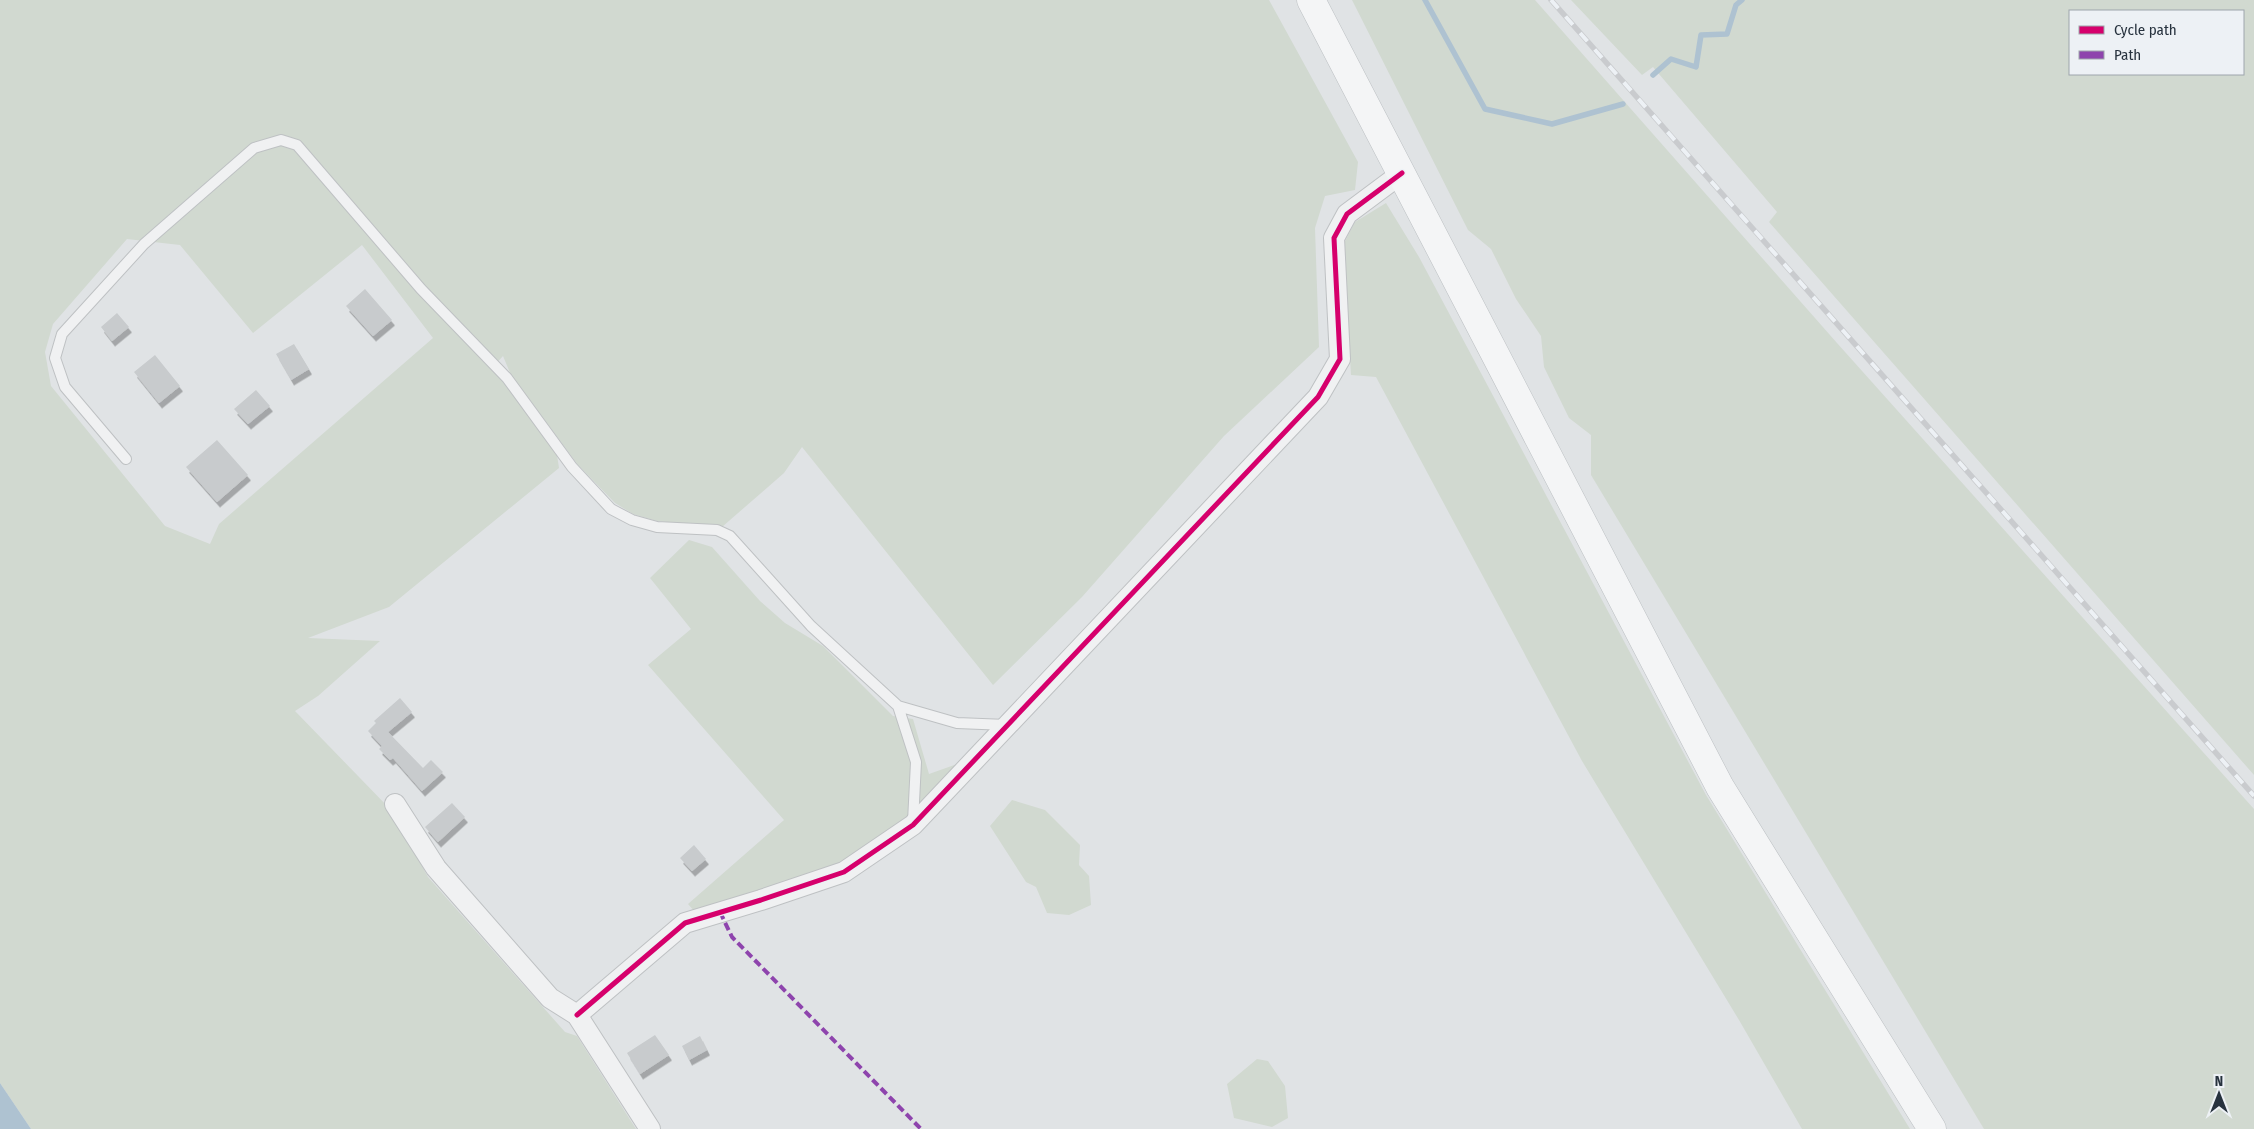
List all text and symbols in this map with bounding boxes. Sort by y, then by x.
legend [2069,10,2244,75]
text: Cycle path [2114,21,2177,39]
text: Path [2114,46,2141,64]
north arrow [2194,1069,2244,1119]
text: N [2215,1073,2223,1090]

